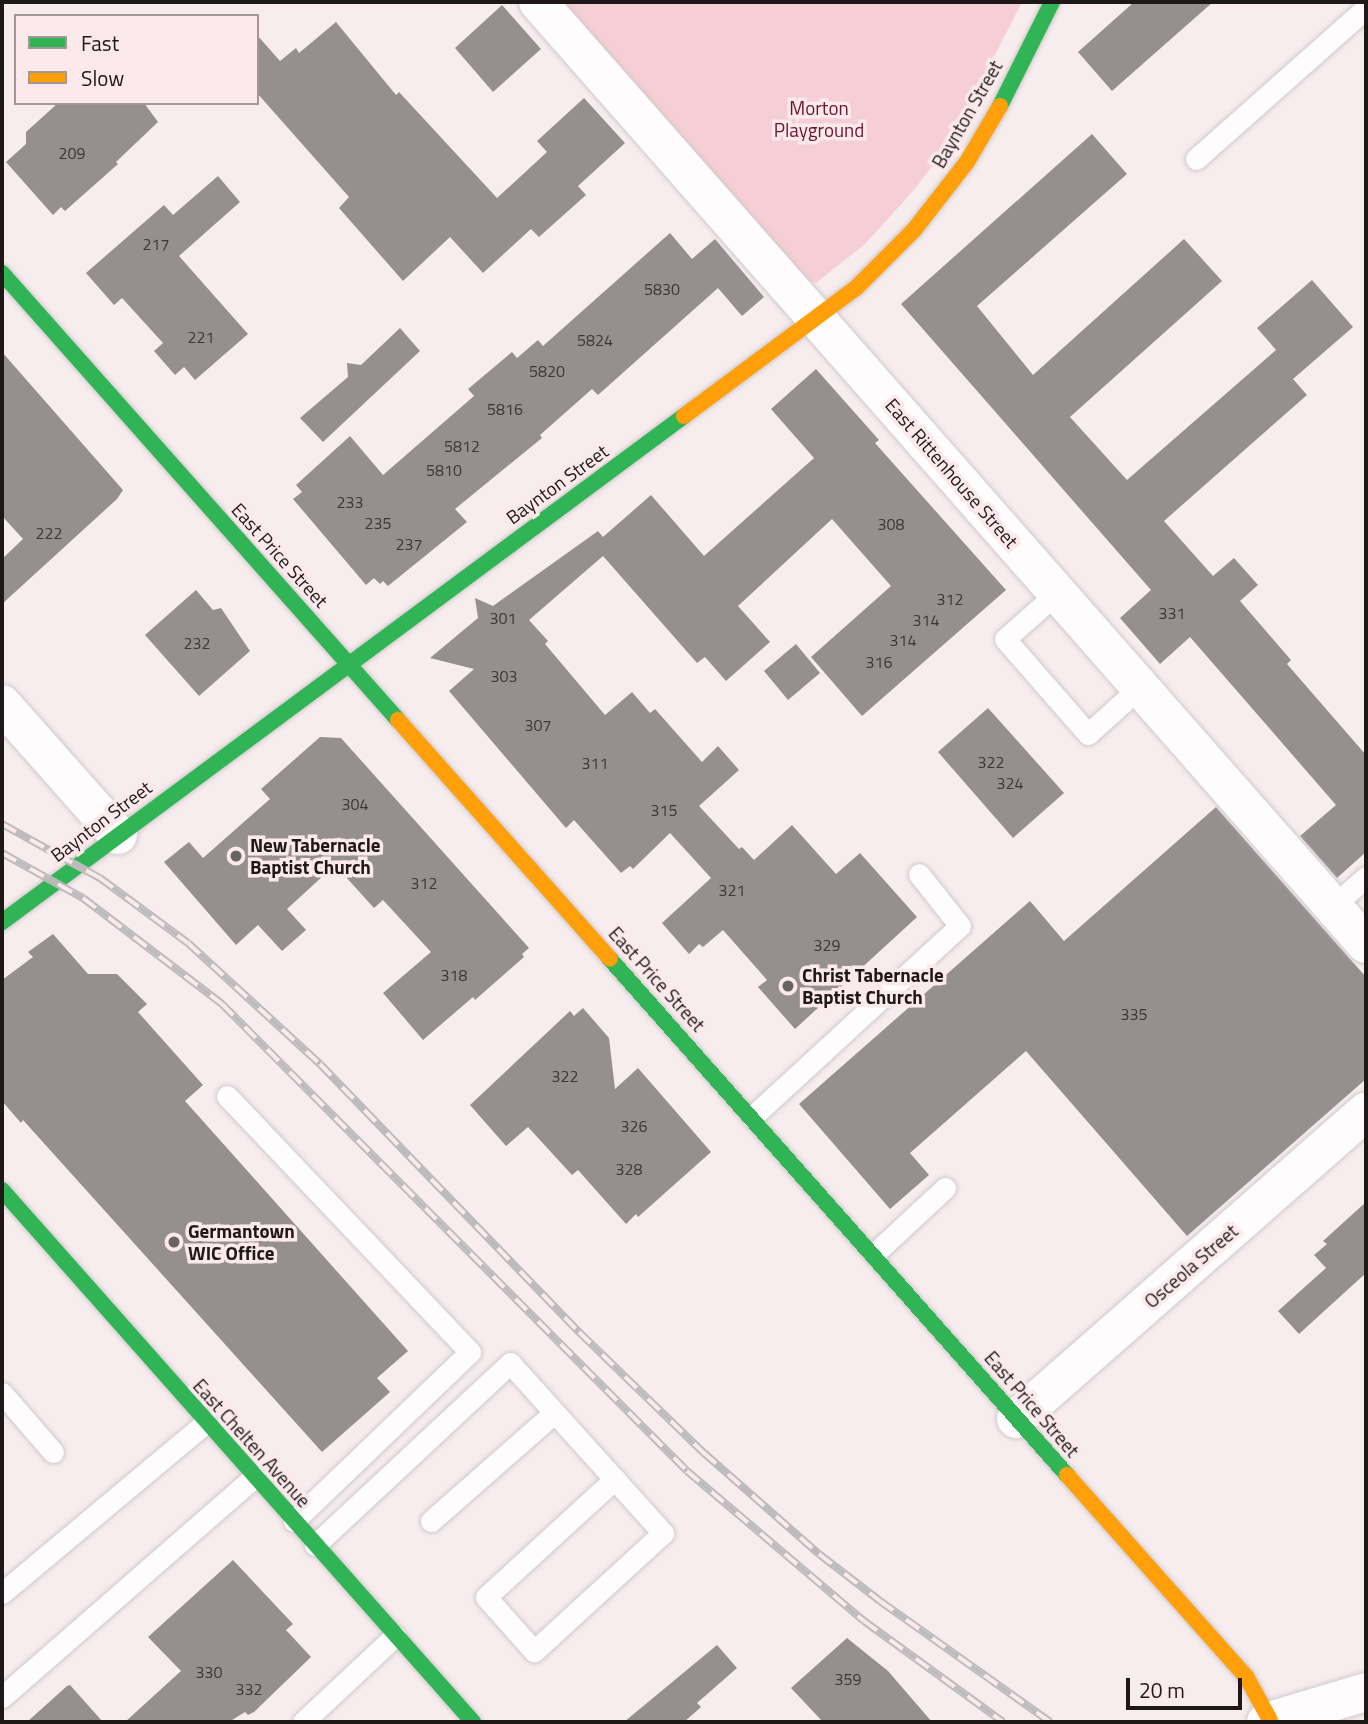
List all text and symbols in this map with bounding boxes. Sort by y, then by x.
legend [14,14,259,105]
text: Fast [81,27,119,59]
street label: Baynton Street [927,56,1007,172]
text: Slow [81,62,124,94]
park label: Morton Playground [774,97,864,141]
house number: 209 [59,143,85,163]
house number: 217 [143,234,169,254]
house number: 5830 [644,279,680,299]
house number: 221 [188,327,214,347]
house number: 5824 [577,330,613,350]
house number: 5820 [529,361,565,381]
street label: East Rittenhouse Street [881,394,1023,552]
house number: 5816 [487,399,523,419]
house number: 5812 [444,436,480,456]
street label: Baynton Street [502,439,612,529]
house number: 5810 [426,460,462,480]
house number: 233 [337,492,363,512]
street label: East Price Street [227,498,333,612]
house number: 235 [365,513,391,533]
house number: 308 [878,514,904,534]
house number: 222 [36,523,62,543]
house number: 237 [396,534,422,554]
house number: 312 [937,589,963,609]
house number: 331 [1159,603,1185,623]
house number: 301 [490,608,516,628]
house number: 314 [913,610,939,630]
house number: 314 [890,630,916,650]
house number: 232 [184,633,210,653]
house number: 316 [866,652,892,672]
house number: 303 [491,666,517,686]
house number: 307 [525,715,551,735]
house number: 322 [978,752,1004,772]
house number: 311 [582,753,608,773]
house number: 324 [997,773,1023,793]
street label: Baynton Street [46,776,156,866]
house number: 304 [342,794,368,814]
house number: 315 [651,800,677,820]
place label: New Tabernacle Baptist Church [250,834,381,878]
marker: New Tabernacle Baptist Church [228,848,244,864]
house number: 312 [411,873,437,893]
house number: 321 [719,880,745,900]
street label: East Price Street [604,922,710,1036]
house number: 329 [814,935,840,955]
place label: Christ Tabernacle Baptist Church [802,964,944,1008]
house number: 318 [441,965,467,985]
marker: Christ Tabernacle Baptist Church [780,978,796,994]
house number: 335 [1121,1004,1147,1024]
house number: 322 [552,1066,578,1086]
house number: 326 [621,1116,647,1136]
house number: 328 [616,1159,642,1179]
street label: Osceola Street [1140,1219,1242,1313]
place label: Germantown WIC Office [188,1220,295,1264]
marker: Germantown WIC Office [166,1234,182,1250]
street label: East Price Street [980,1346,1084,1462]
street label: East Chelten Avenue [189,1374,315,1512]
house number: 330 [196,1662,222,1682]
scale bar [1130,1664,1246,1708]
house number: 359 [835,1669,861,1689]
text: 20 m [1139,1674,1185,1706]
house number: 332 [236,1679,262,1699]

